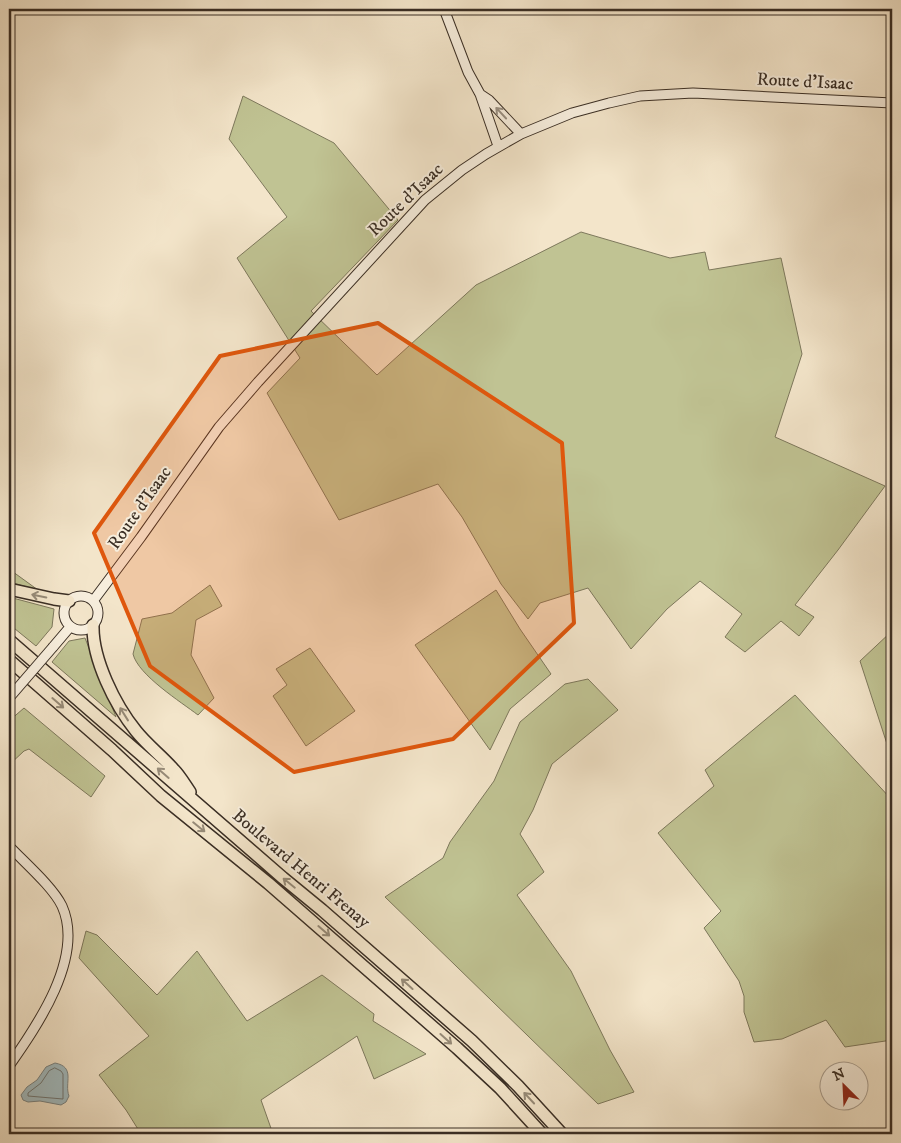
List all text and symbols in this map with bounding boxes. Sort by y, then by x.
street label: Route d'Isaac [756,68,854,96]
one-way arrow [495,106,507,119]
street label: Route d'Isaac [364,158,449,241]
street label: Route d'Isaac [103,462,177,554]
one-way arrow [31,591,47,600]
one-way arrow [51,697,64,709]
one-way arrow [119,708,129,722]
one-way arrow [156,768,169,779]
street label: Boulevard Henri Frenay [228,805,375,933]
one-way arrow [192,822,205,833]
one-way arrow [282,877,295,888]
one-way arrow [317,926,330,937]
one-way arrow [400,978,413,990]
one-way arrow [439,1033,452,1044]
north arrow [818,1060,868,1110]
text: N [830,1064,848,1086]
one-way arrow [523,1092,535,1105]

